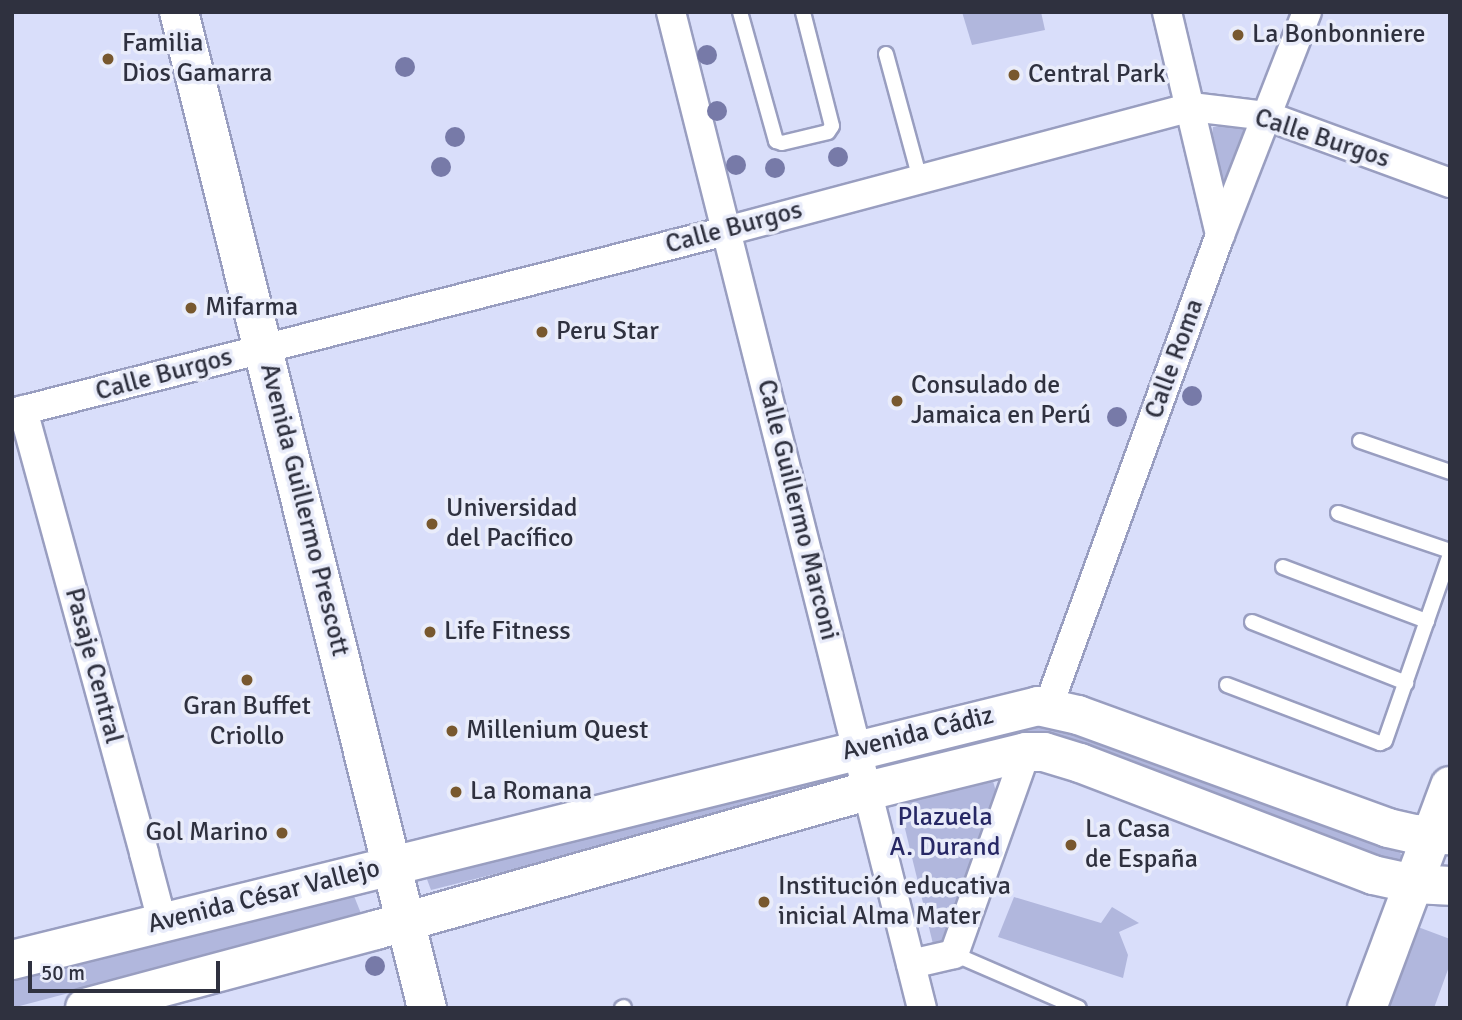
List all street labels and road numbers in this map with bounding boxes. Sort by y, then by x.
street label: Calle Burgos [1251,103,1393,175]
street label: Calle Burgos [662,195,806,261]
street label: Calle Roma [1139,295,1211,423]
street label: Calle Burgos [92,342,236,408]
street label: Avenida Guillermo Prescott [253,360,355,660]
street label: Calle Guillermo Marconi [750,376,844,644]
street label: Pasaje Central [57,585,129,747]
street label: Avenida Cádiz [839,700,997,768]
street label: Avenida César Vallejo [145,853,383,941]

